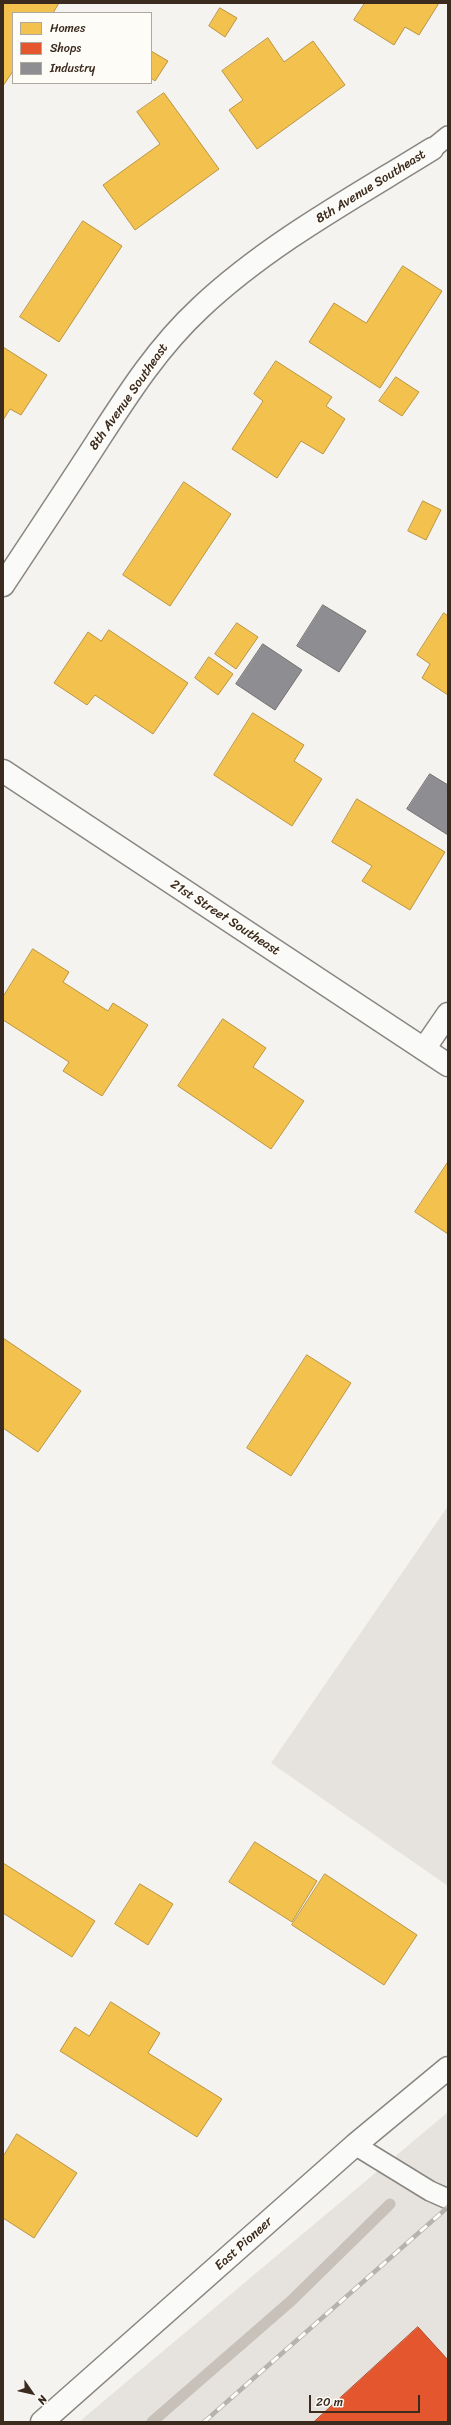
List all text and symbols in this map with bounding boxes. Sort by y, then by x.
legend [12,12,152,84]
text: Homes [50,17,86,39]
text: Shops [50,37,81,59]
text: Industry [50,57,95,79]
street label: 8th Avenue Southeast [313,147,429,227]
street label: 8th Avenue Southeast [86,341,172,453]
street label: 21st Street Southeast [167,877,283,959]
street label: East Pioneer [212,2214,276,2274]
north arrow [12,2373,52,2413]
scale bar [311,2387,422,2413]
text: 20 m [316,2391,343,2413]
text: N [32,2392,52,2408]

